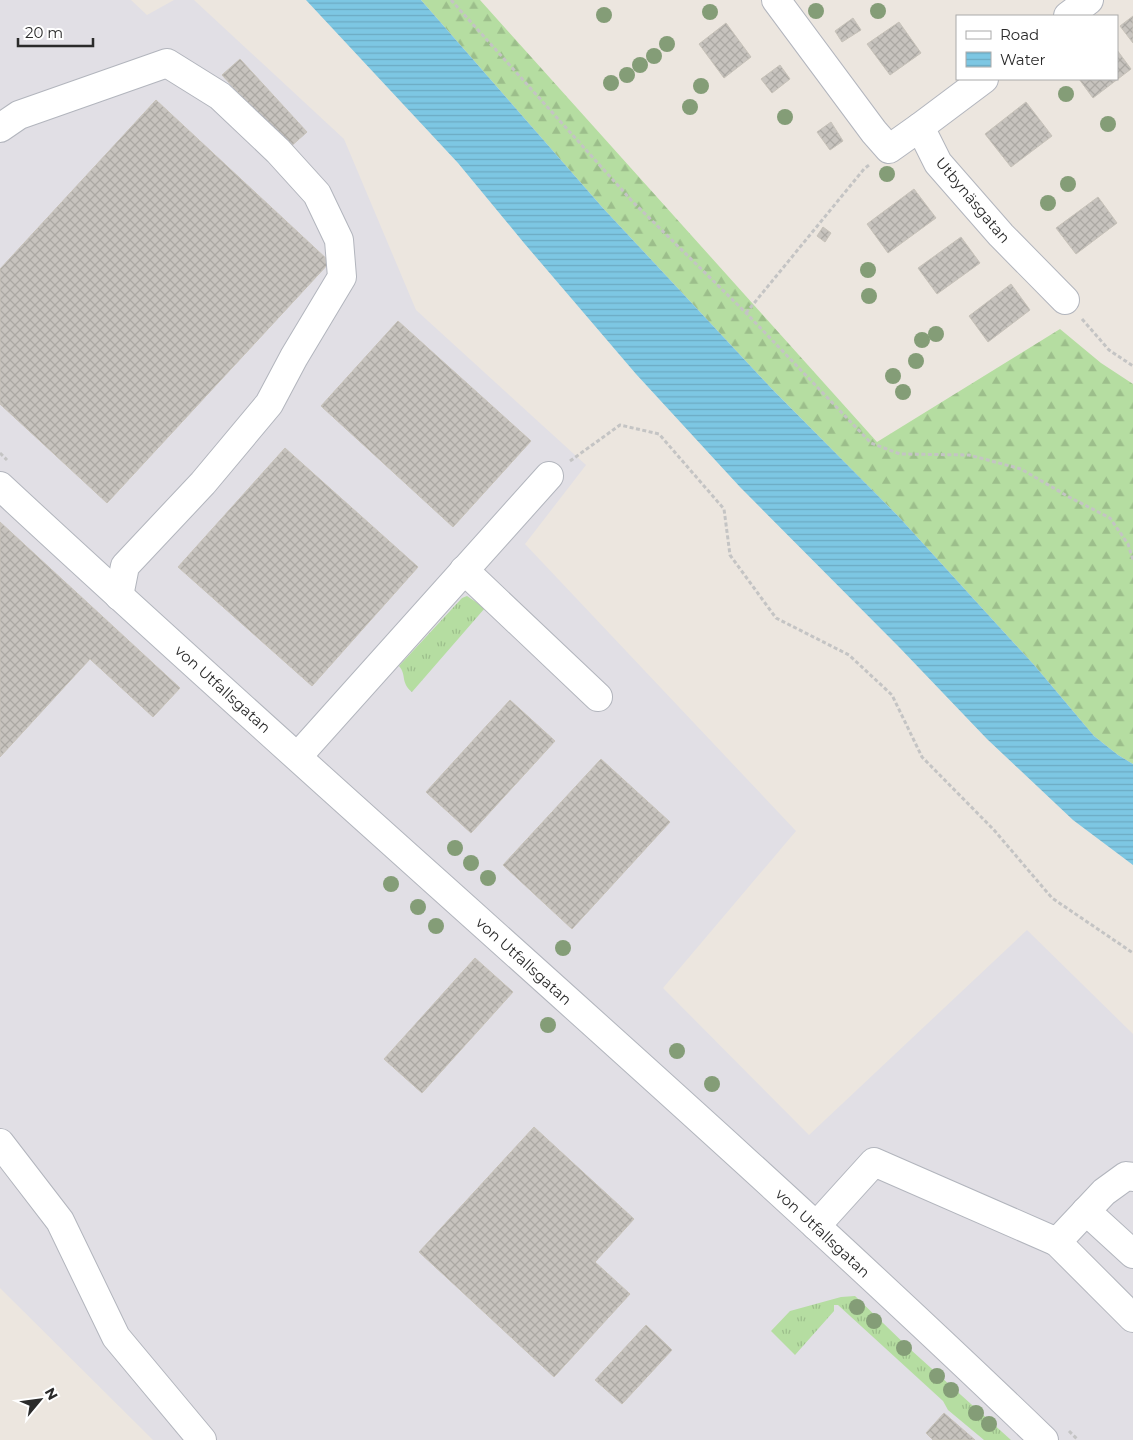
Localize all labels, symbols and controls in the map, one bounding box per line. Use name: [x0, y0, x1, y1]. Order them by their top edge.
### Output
scale bar: [18, 15, 92, 47]
legend: [956, 15, 1118, 80]
text: 20 m: [25, 23, 63, 42]
text: Road: [1000, 25, 1039, 44]
text: Water: [1000, 50, 1046, 69]
street label: Utbynäsgatan: [932, 153, 1014, 247]
street label: von Utfallsgatan: [171, 641, 275, 737]
street label: von Utfallsgatan: [472, 913, 576, 1009]
street label: von Utfallsgatan: [772, 1184, 874, 1282]
north arrow: [15, 1375, 65, 1425]
text: N: [41, 1384, 62, 1403]

